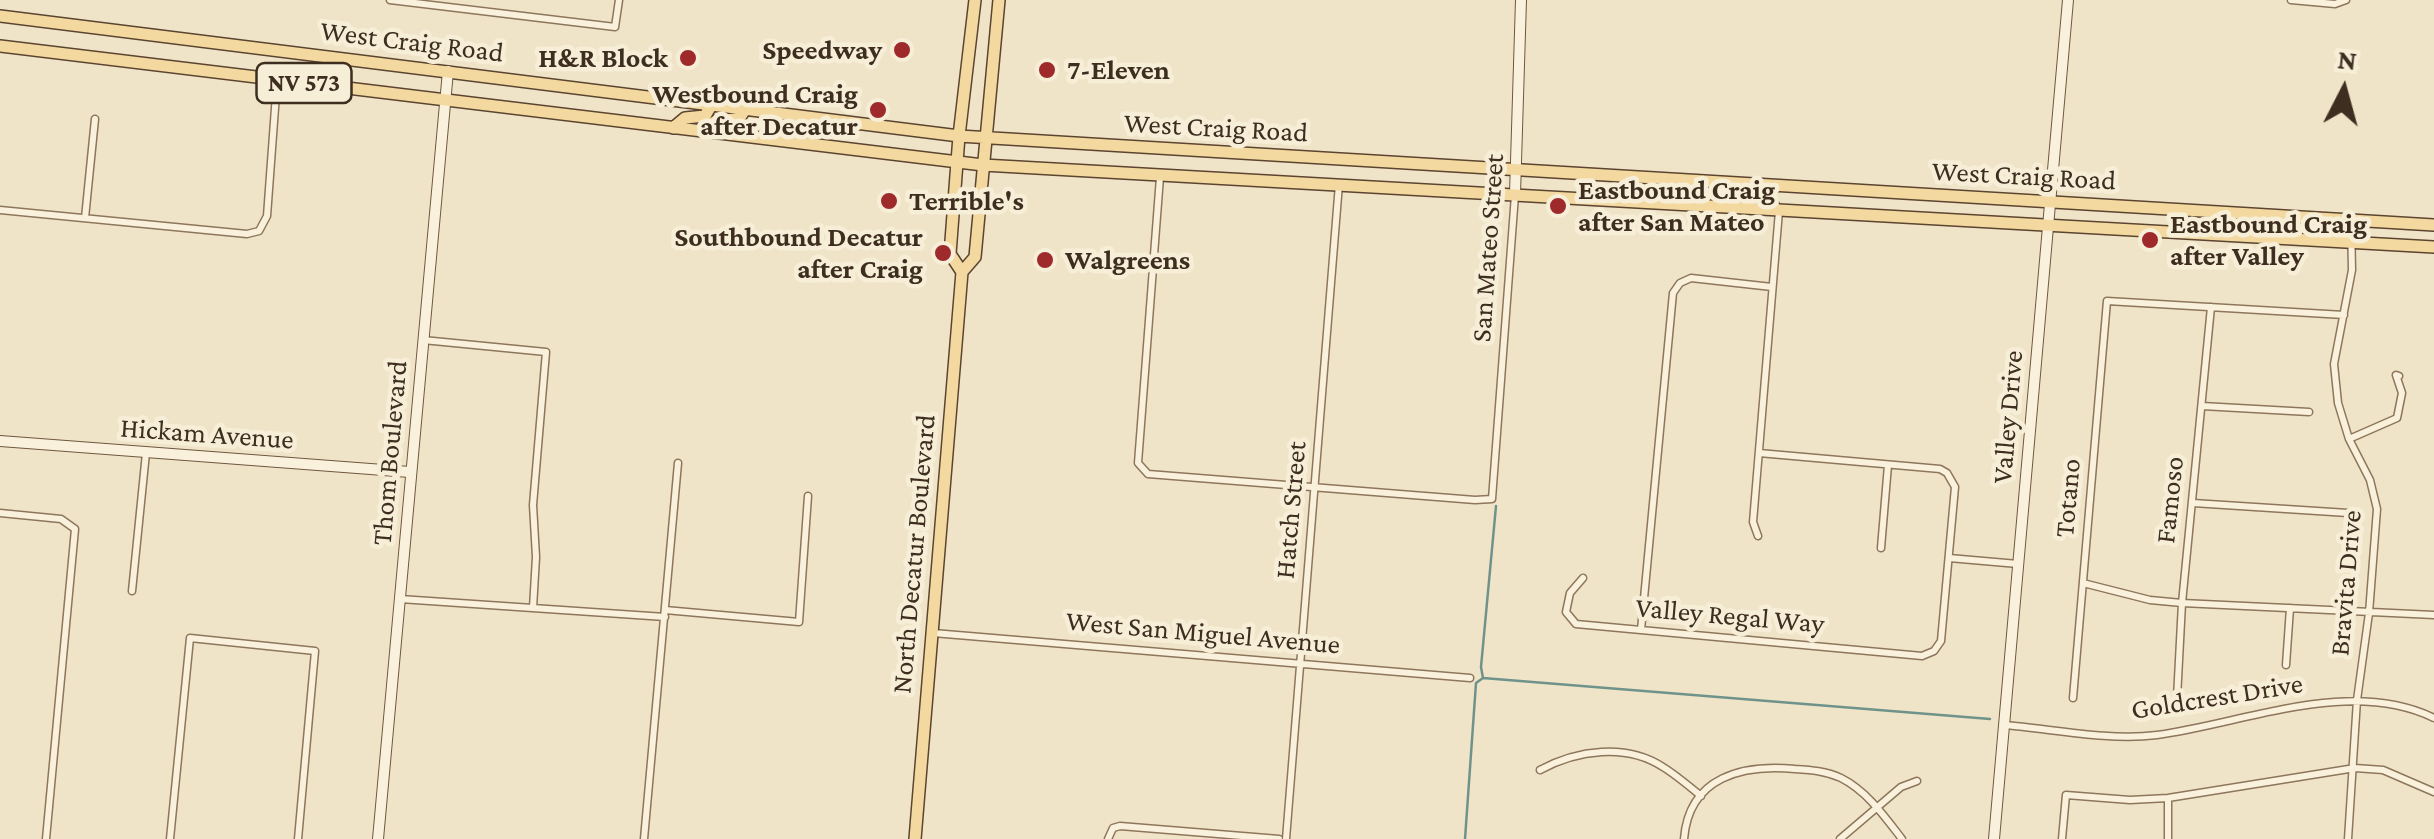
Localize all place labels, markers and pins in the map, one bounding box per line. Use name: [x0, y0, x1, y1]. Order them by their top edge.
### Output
place label: Speedway: [762, 33, 882, 67]
marker: Speedway: [891, 39, 913, 61]
place label: H&R Block: [538, 41, 668, 75]
marker: H&R Block: [677, 47, 699, 69]
place label: 7-Eleven: [1067, 53, 1170, 87]
marker: 7-Eleven: [1036, 59, 1058, 81]
place label: Westbound Craig after Decatur: [652, 77, 858, 143]
marker: Westbound Craig after Decatur: [867, 99, 889, 121]
place label: Eastbound Craig after San Mateo: [1578, 173, 1775, 239]
place label: Terrible's: [909, 184, 1024, 218]
marker: Terrible's: [878, 190, 900, 212]
marker: Eastbound Craig after San Mateo: [1547, 195, 1569, 217]
place label: Eastbound Craig after Valley: [2170, 207, 2367, 273]
place label: Southbound Decatur after Craig: [674, 220, 923, 286]
marker: Eastbound Craig after Valley: [2139, 229, 2161, 251]
marker: Southbound Decatur after Craig: [932, 242, 954, 264]
place label: Walgreens: [1065, 243, 1190, 277]
marker: Walgreens: [1034, 249, 1056, 271]

